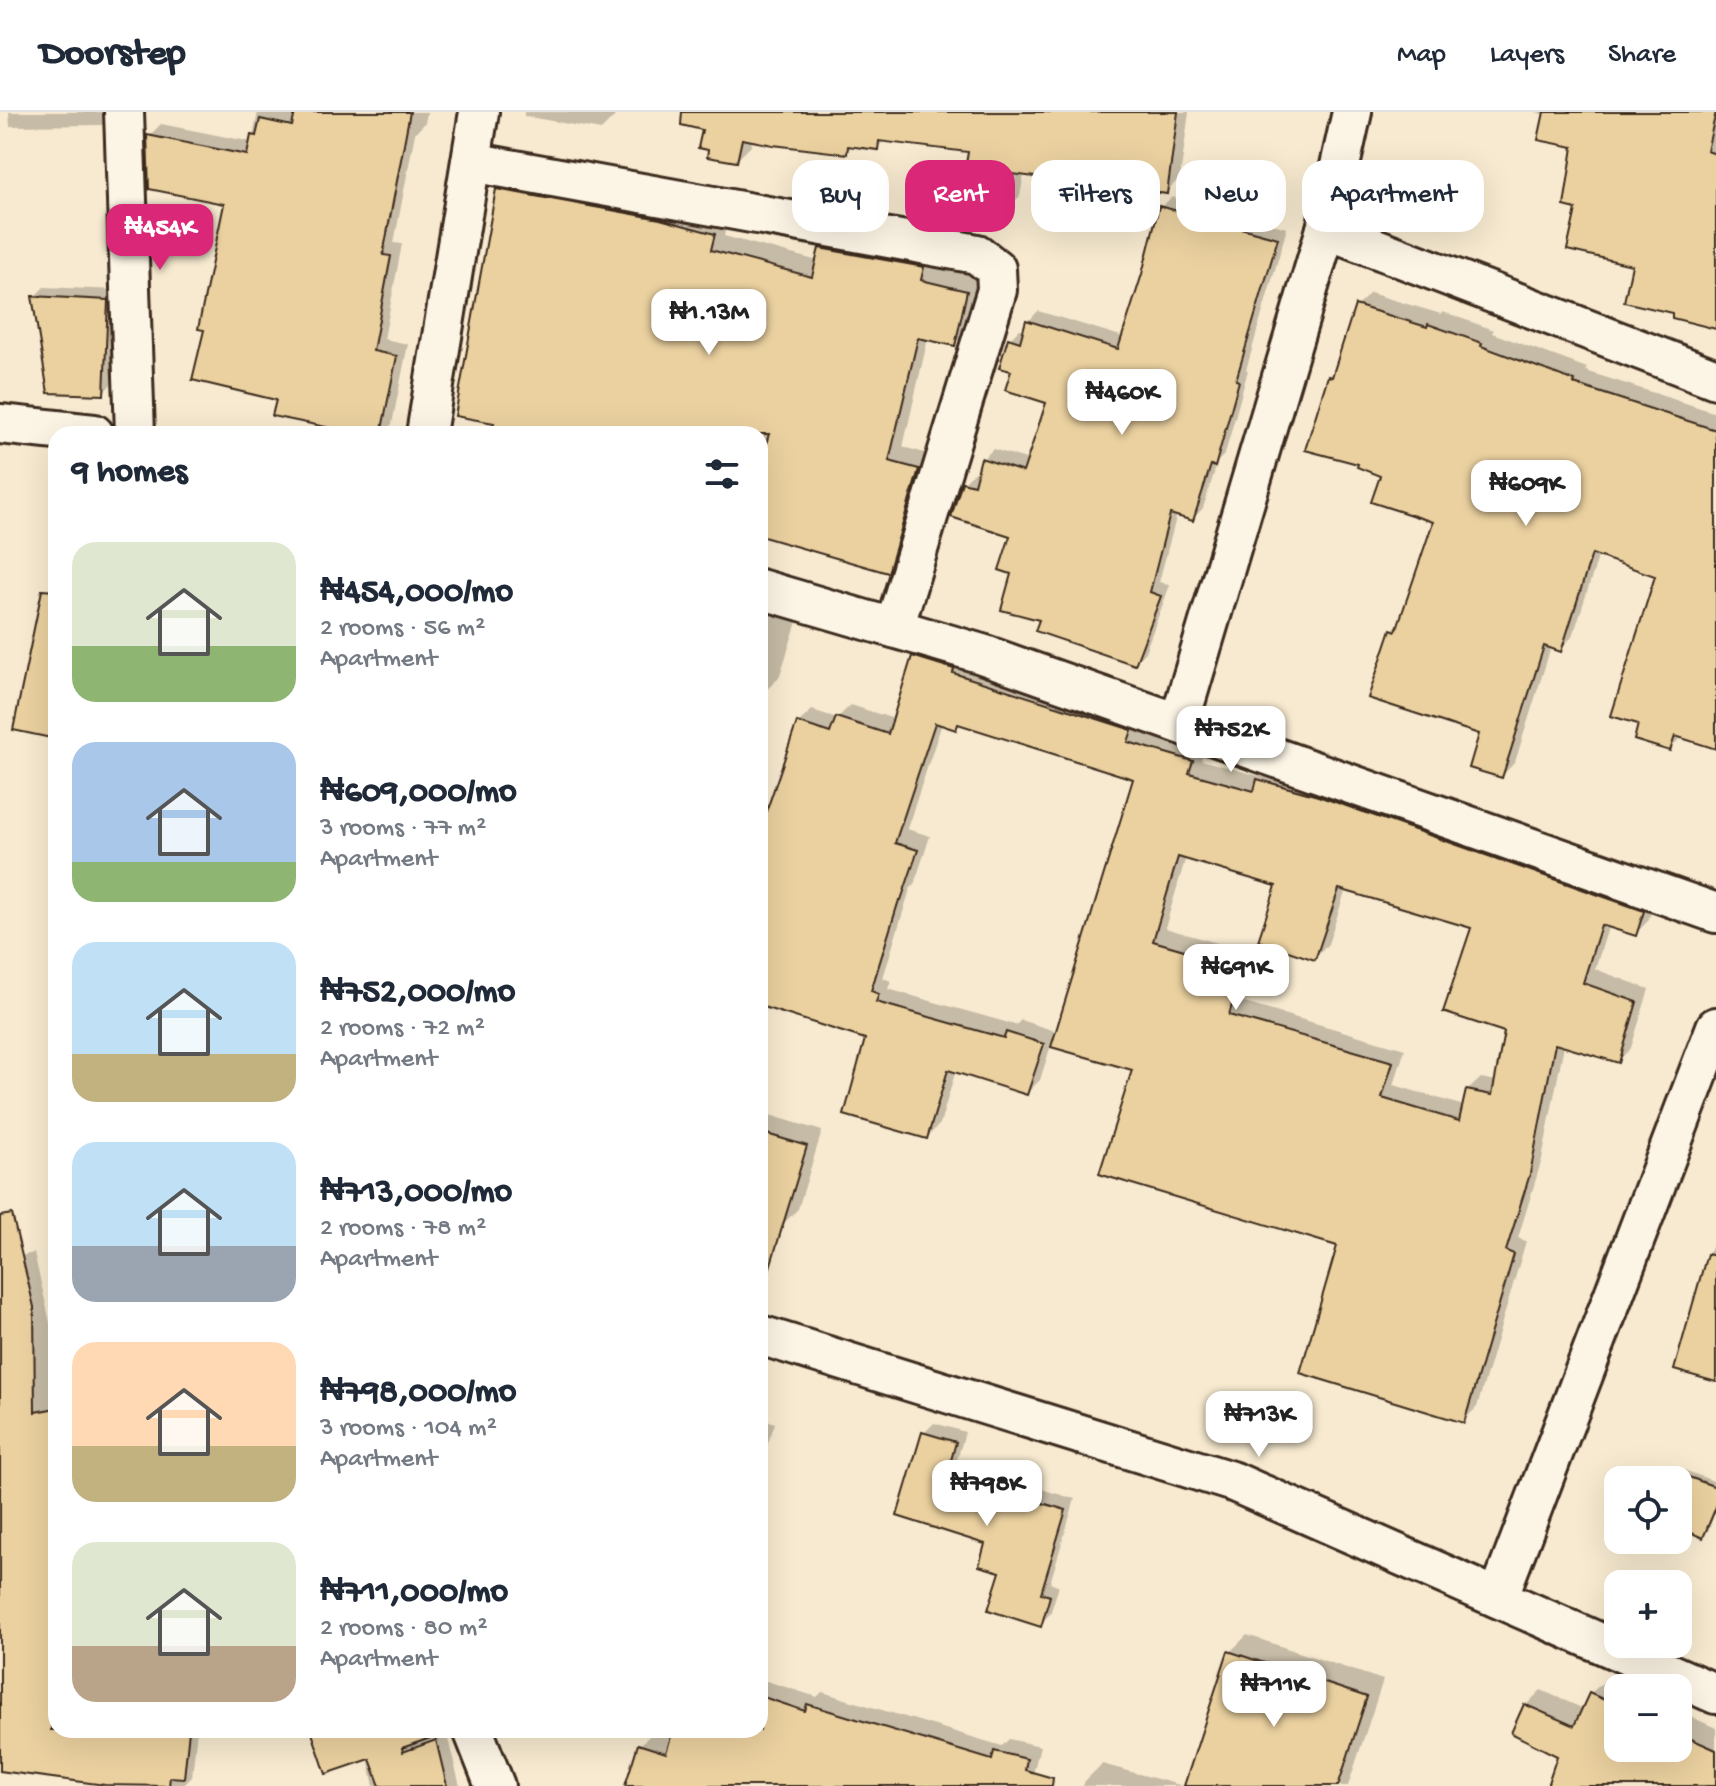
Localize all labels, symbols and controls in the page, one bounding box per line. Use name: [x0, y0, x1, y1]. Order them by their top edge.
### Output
text: Doorstep: [40, 33, 186, 77]
text: Map: [1397, 39, 1446, 72]
text: Layers: [1490, 39, 1564, 72]
text: Share: [1608, 39, 1676, 72]
chip: Buy: [792, 160, 889, 232]
chip: Rent: [905, 160, 1015, 232]
chip: Filters: [1031, 160, 1160, 232]
chip: New: [1176, 160, 1286, 232]
chip: Apartment: [1302, 160, 1484, 232]
pin: ₦454K: [104, 204, 216, 272]
text: ₦454K: [124, 214, 196, 245]
pin: ₦1.13M: [644, 289, 774, 357]
text: ₦1.13M: [669, 299, 749, 330]
pin: ₦460K: [1066, 369, 1178, 437]
text: ₦460K: [1085, 379, 1159, 410]
icon: filters: [700, 452, 744, 496]
text: 9 homes: [72, 454, 187, 494]
pin: ₦609K: [1470, 460, 1582, 528]
text: ₦609K: [1489, 470, 1563, 501]
icon: home: [136, 574, 232, 670]
text: ₦454,000/mo: [320, 574, 513, 614]
text: 2 rooms · 56 m²: [320, 614, 485, 645]
text: Apartment: [320, 645, 437, 676]
pin: ₦752K: [1175, 706, 1287, 774]
text: ₦752K: [1194, 716, 1268, 747]
icon: home: [136, 774, 232, 870]
text: ₦609,000/mo: [320, 774, 517, 814]
text: 3 rooms · 77 m²: [320, 814, 486, 845]
text: Apartment: [320, 845, 437, 876]
pin: ₦691K: [1180, 944, 1292, 1012]
text: ₦691K: [1201, 954, 1271, 985]
icon: home: [136, 974, 232, 1070]
text: ₦752,000/mo: [320, 974, 515, 1014]
text: 2 rooms · 72 m²: [320, 1014, 485, 1045]
text: Apartment: [320, 1045, 437, 1076]
icon: home: [136, 1174, 232, 1270]
text: ₦713,000/mo: [320, 1174, 512, 1214]
text: 2 rooms · 78 m²: [320, 1214, 486, 1245]
text: Apartment: [320, 1245, 437, 1276]
icon: home: [136, 1374, 232, 1470]
text: ₦798,000/mo: [320, 1374, 516, 1414]
pin: ₦713K: [1203, 1391, 1315, 1459]
text: ₦713K: [1224, 1401, 1294, 1432]
text: 3 rooms · 104 m²: [320, 1414, 497, 1445]
text: Apartment: [320, 1445, 437, 1476]
pin: ₦798K: [931, 1460, 1043, 1528]
map controls: [1604, 1466, 1692, 1762]
button: locate: [1604, 1466, 1692, 1554]
text: ₦798K: [950, 1470, 1024, 1501]
button: +: [1604, 1570, 1692, 1658]
icon: home: [136, 1574, 232, 1670]
text: ₦711,000/mo: [320, 1574, 508, 1614]
text: 2 rooms · 80 m²: [320, 1614, 488, 1645]
text: Apartment: [320, 1645, 437, 1676]
pin: ₦711K: [1218, 1661, 1330, 1729]
text: ₦711K: [1240, 1671, 1308, 1702]
button: −: [1604, 1674, 1692, 1762]

